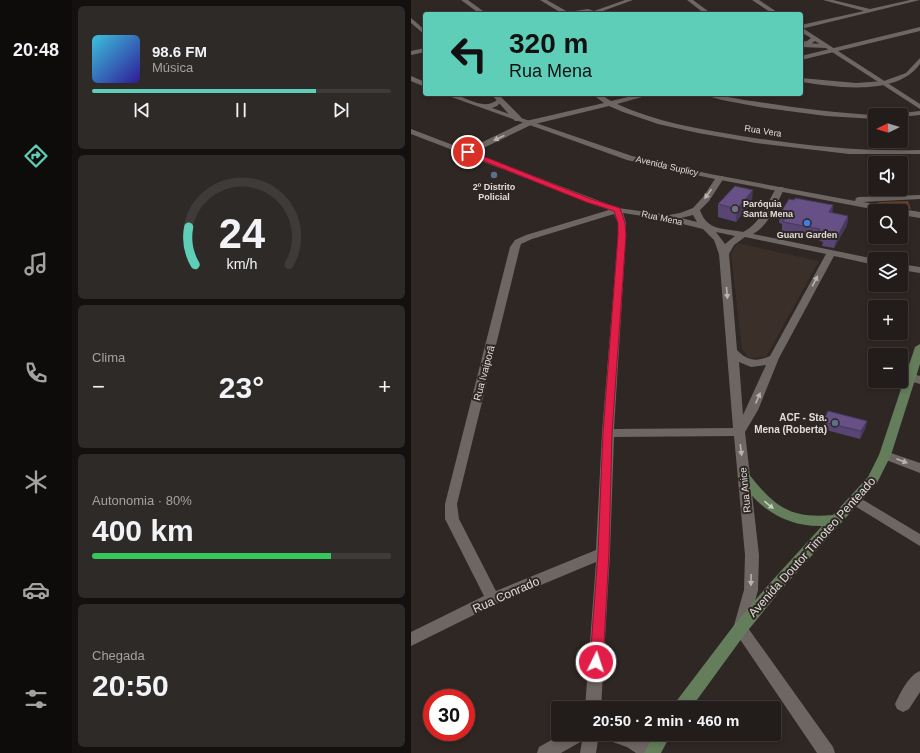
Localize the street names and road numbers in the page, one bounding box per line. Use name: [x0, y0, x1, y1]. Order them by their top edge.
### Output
street label: Rua Vera: [744, 123, 782, 139]
street label: Avenida Suplicy: [635, 154, 700, 178]
street label: Rua Mena: [641, 209, 683, 227]
street label: Rua Ivaiporã: [471, 344, 497, 402]
street label: Rua Anice: [737, 466, 753, 513]
street label: Avenida Doutor Timoteo Penteado: [745, 474, 879, 620]
street label: Rua Conrado: [471, 574, 542, 616]

